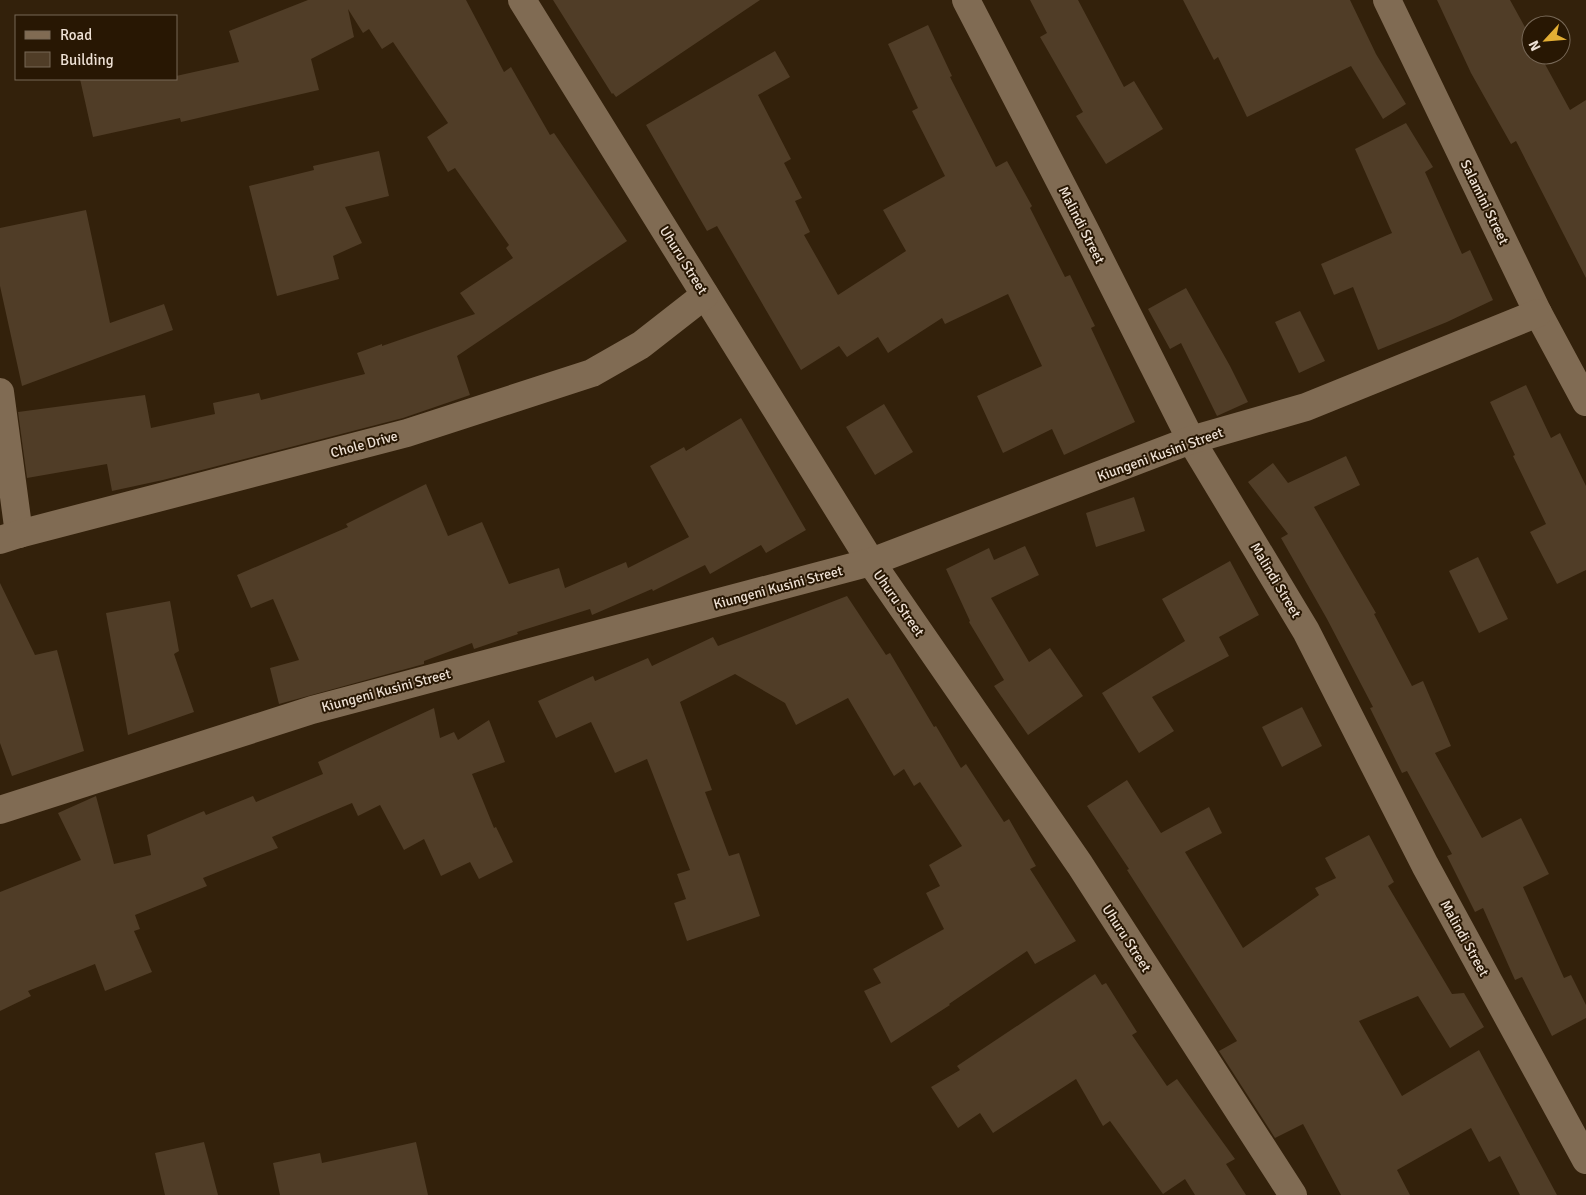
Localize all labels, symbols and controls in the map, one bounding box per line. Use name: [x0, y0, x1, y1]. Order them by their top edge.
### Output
legend: [15, 15, 178, 80]
north arrow: [1521, 15, 1571, 65]
text: Road: [60, 26, 92, 44]
text: N: [1525, 37, 1545, 54]
text: Building: [60, 51, 114, 69]
street label: Salamini Street: [1457, 157, 1512, 247]
street label: Malindi Street: [1055, 184, 1108, 267]
street label: Uhuru Street: [656, 223, 711, 298]
street label: Kiungeni Kusini Street: [1095, 424, 1226, 485]
street label: Chole Drive: [329, 427, 400, 462]
street label: Malindi Street: [1246, 540, 1305, 621]
street label: Kiungeni Kusini Street: [712, 562, 845, 613]
street label: Uhuru Street: [870, 567, 928, 640]
street label: Kiungeni Kusini Street: [320, 665, 453, 716]
street label: Malindi Street: [1437, 897, 1493, 979]
street label: Uhuru Street: [1098, 901, 1155, 975]

